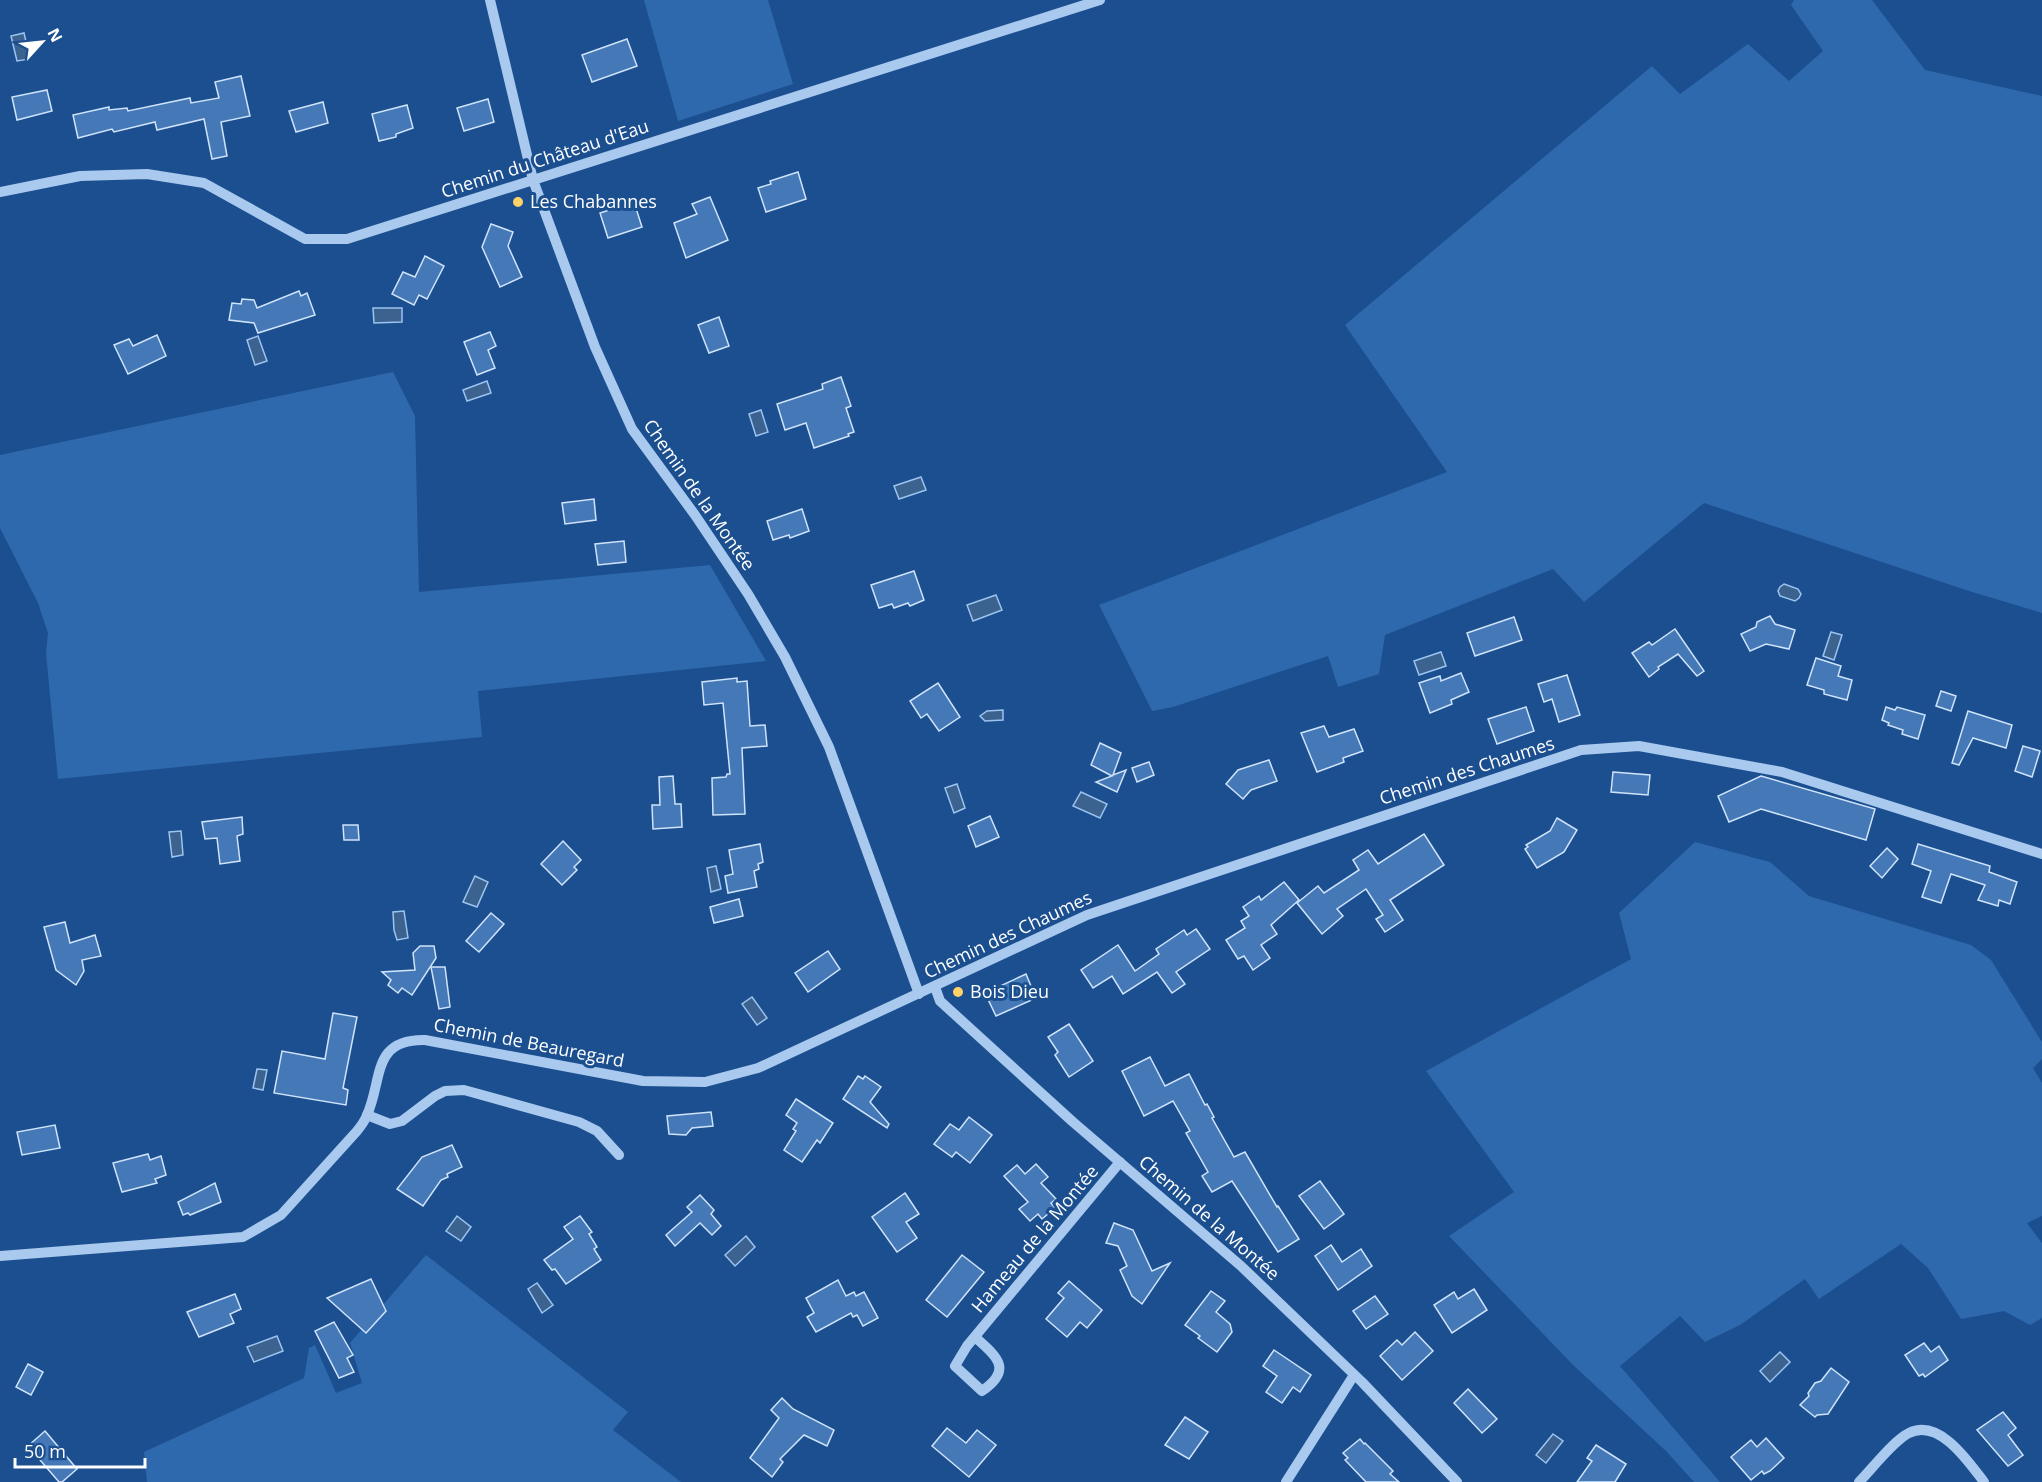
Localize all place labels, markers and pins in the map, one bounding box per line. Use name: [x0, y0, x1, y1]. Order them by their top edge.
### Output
place label: Les Chabannes: [530, 189, 657, 213]
marker: Les Chabannes: [511, 195, 525, 209]
place label: Bois Dieu: [970, 979, 1049, 1003]
marker: Bois Dieu: [951, 985, 965, 999]

